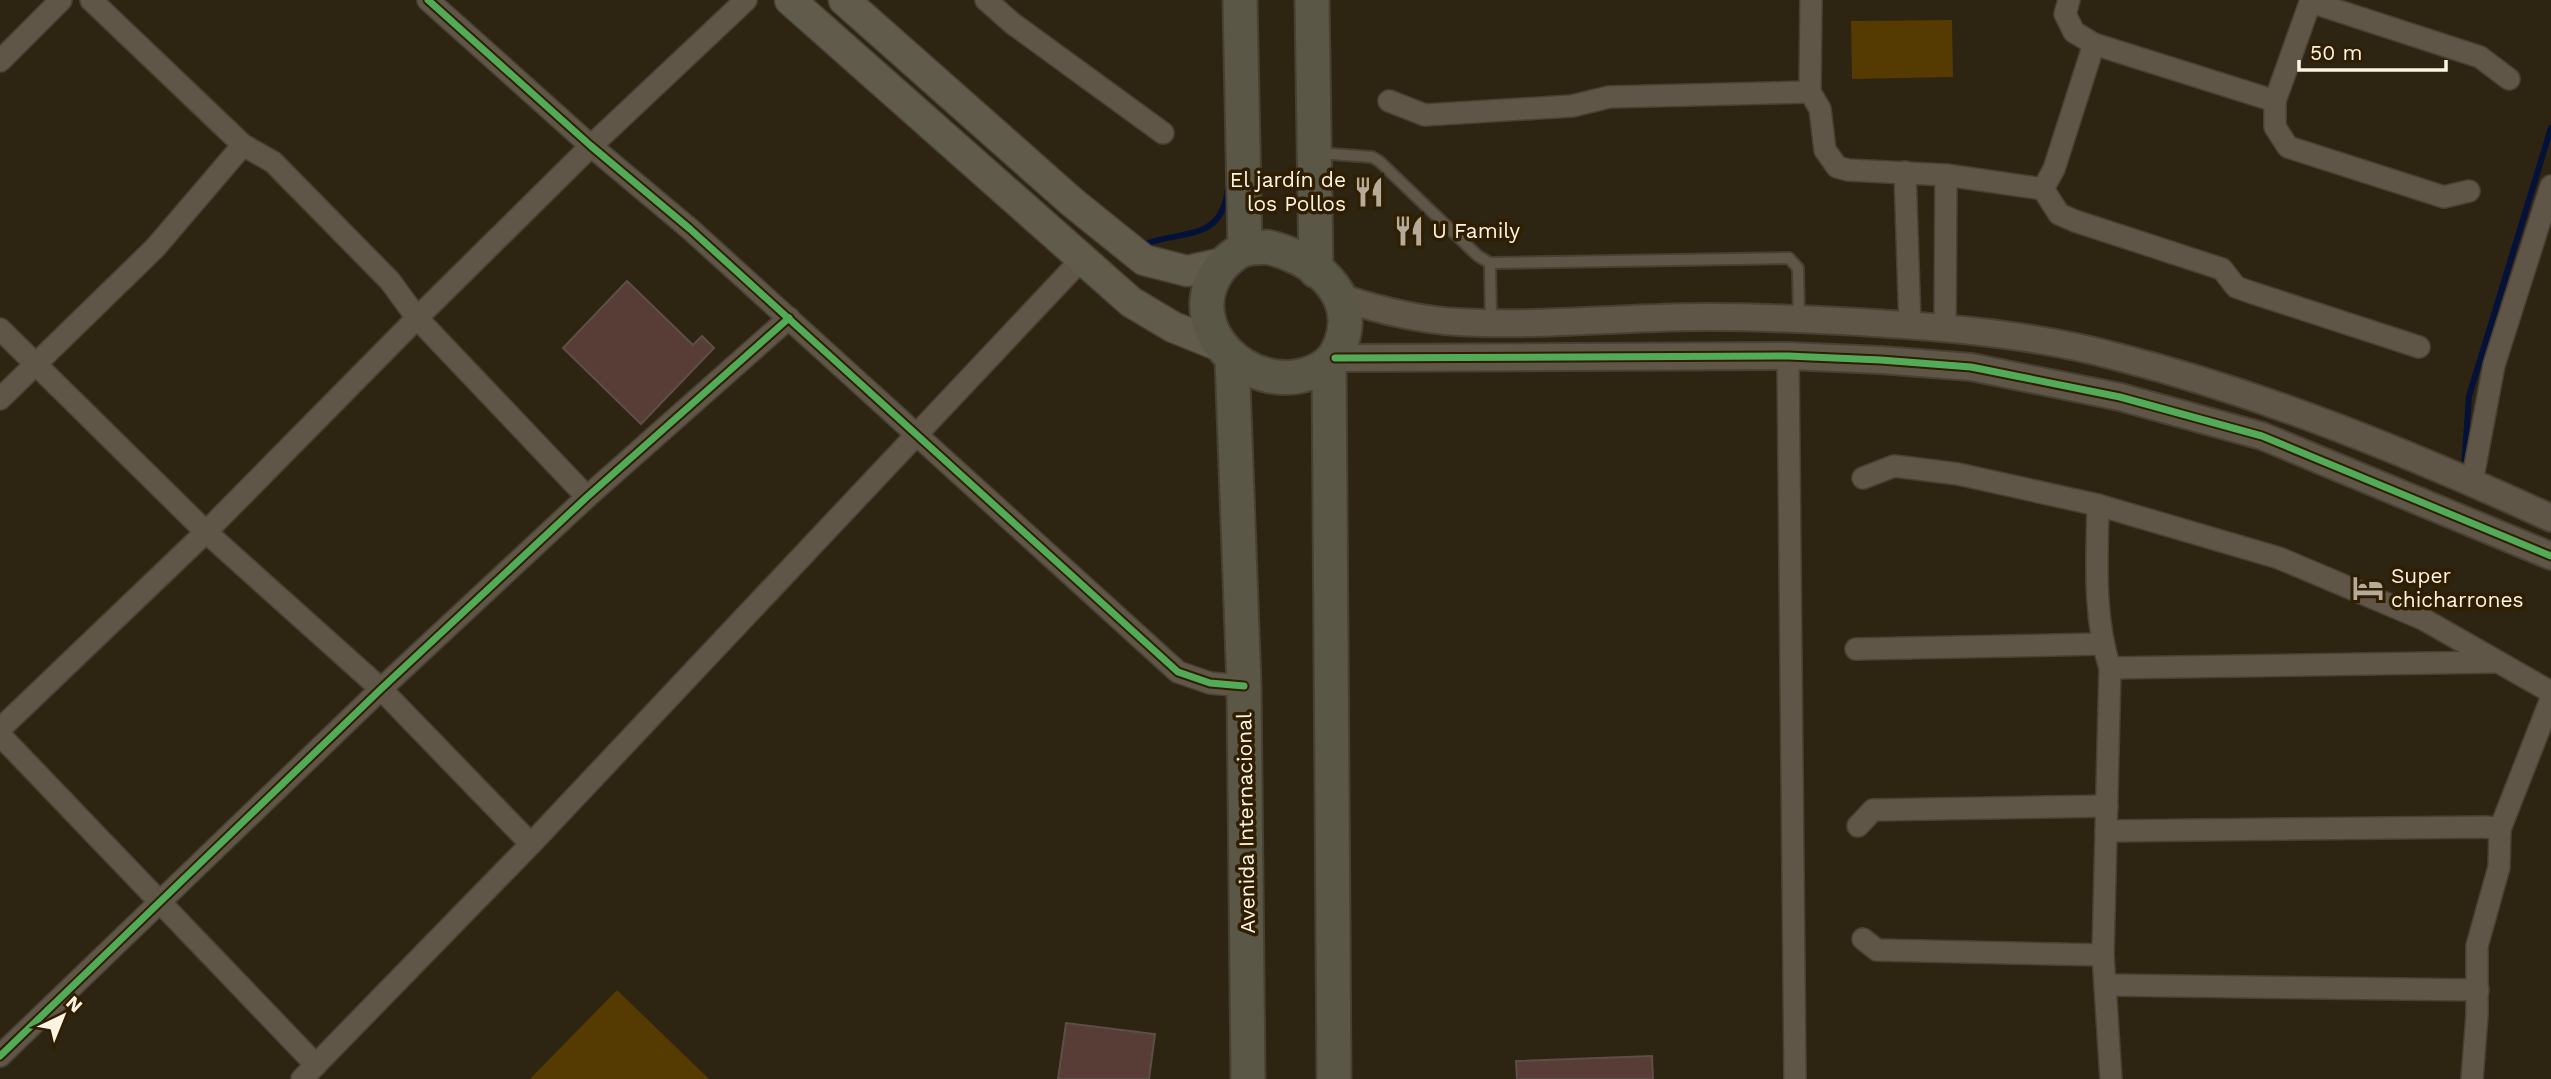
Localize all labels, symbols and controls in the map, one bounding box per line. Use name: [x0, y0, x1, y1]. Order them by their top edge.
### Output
scale bar: [2299, 28, 2446, 72]
text: 50 m: [2310, 40, 2362, 65]
place label: El jardín de los Pollos: [1230, 167, 1346, 216]
restaurant icon: El jardín de los Pollos: [1352, 175, 1386, 209]
restaurant icon: U Family: [1392, 214, 1426, 248]
place label: U Family: [1432, 218, 1520, 243]
place label: Super chicharrones: [2391, 563, 2524, 612]
hotel icon: Super chicharrones: [2351, 571, 2385, 605]
street label: Avenida Internacional: [1231, 712, 1260, 934]
north arrow: [28, 981, 98, 1051]
text: N: [61, 991, 87, 1017]

